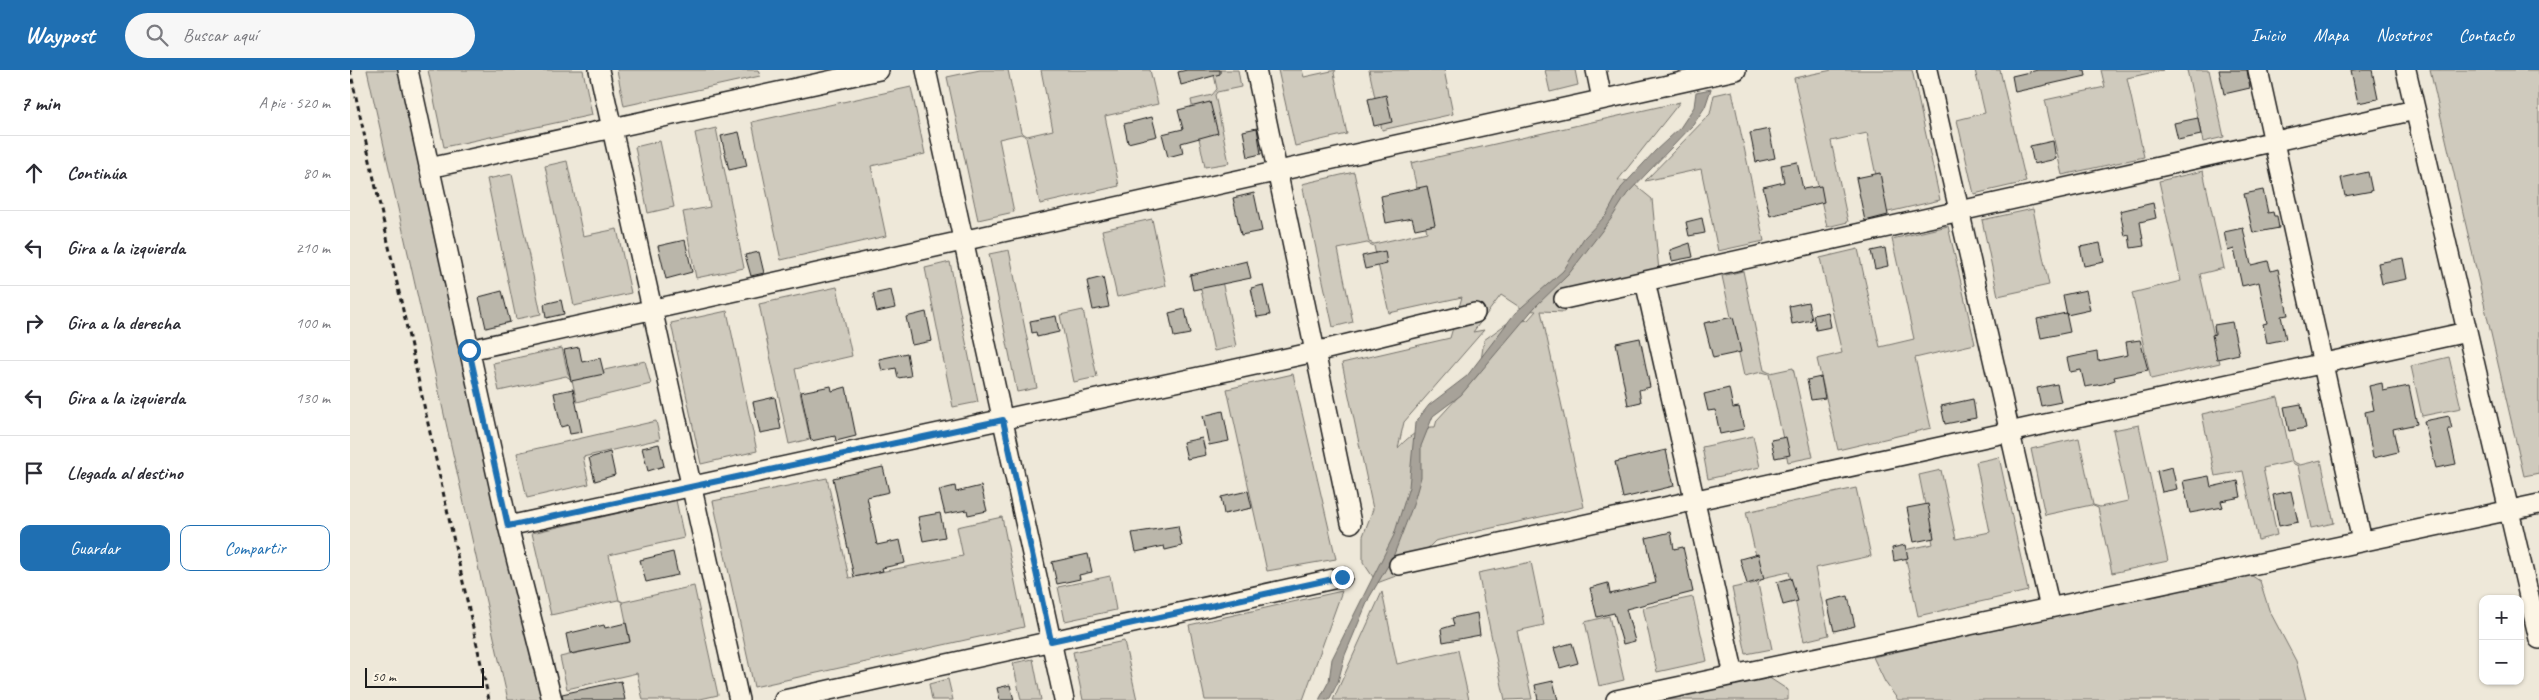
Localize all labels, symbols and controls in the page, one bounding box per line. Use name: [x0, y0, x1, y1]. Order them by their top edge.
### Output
search box: [125, 13, 475, 58]
text: Waypost: [25, 20, 95, 50]
icon: search: [143, 21, 171, 49]
text: Buscar aquí: [183, 23, 257, 47]
text: Inicio: [2251, 24, 2285, 46]
text: Mapa: [2313, 24, 2348, 46]
text: Nosotros: [2376, 24, 2431, 46]
text: Contacto: [2459, 24, 2514, 46]
text: 7 min: [20, 90, 60, 116]
text: A pie · 520 m: [259, 93, 330, 113]
icon: ahead: [20, 159, 48, 187]
text: Continúa: [67, 161, 126, 185]
text: 80 m: [303, 163, 330, 183]
icon: left: [20, 234, 48, 262]
text: Gira a la izquierda: [67, 236, 185, 260]
text: 210 m: [296, 238, 330, 258]
icon: right: [20, 309, 48, 337]
text: Gira a la derecha: [67, 311, 180, 335]
text: 100 m: [296, 313, 330, 333]
route start: [458, 339, 481, 362]
icon: left: [20, 384, 48, 412]
text: Gira a la izquierda: [67, 386, 185, 410]
text: 130 m: [296, 388, 330, 408]
icon: arrive: [20, 459, 48, 487]
text: Llegada al destino: [67, 461, 183, 485]
button: Guardar: [20, 525, 170, 571]
button: Compartir: [180, 525, 330, 571]
route end: [1331, 566, 1354, 589]
map controls: [2479, 595, 2524, 685]
button: +: [2479, 595, 2524, 640]
button: −: [2479, 640, 2524, 685]
scale bar: [365, 665, 484, 688]
text: 50 m: [372, 668, 396, 685]

